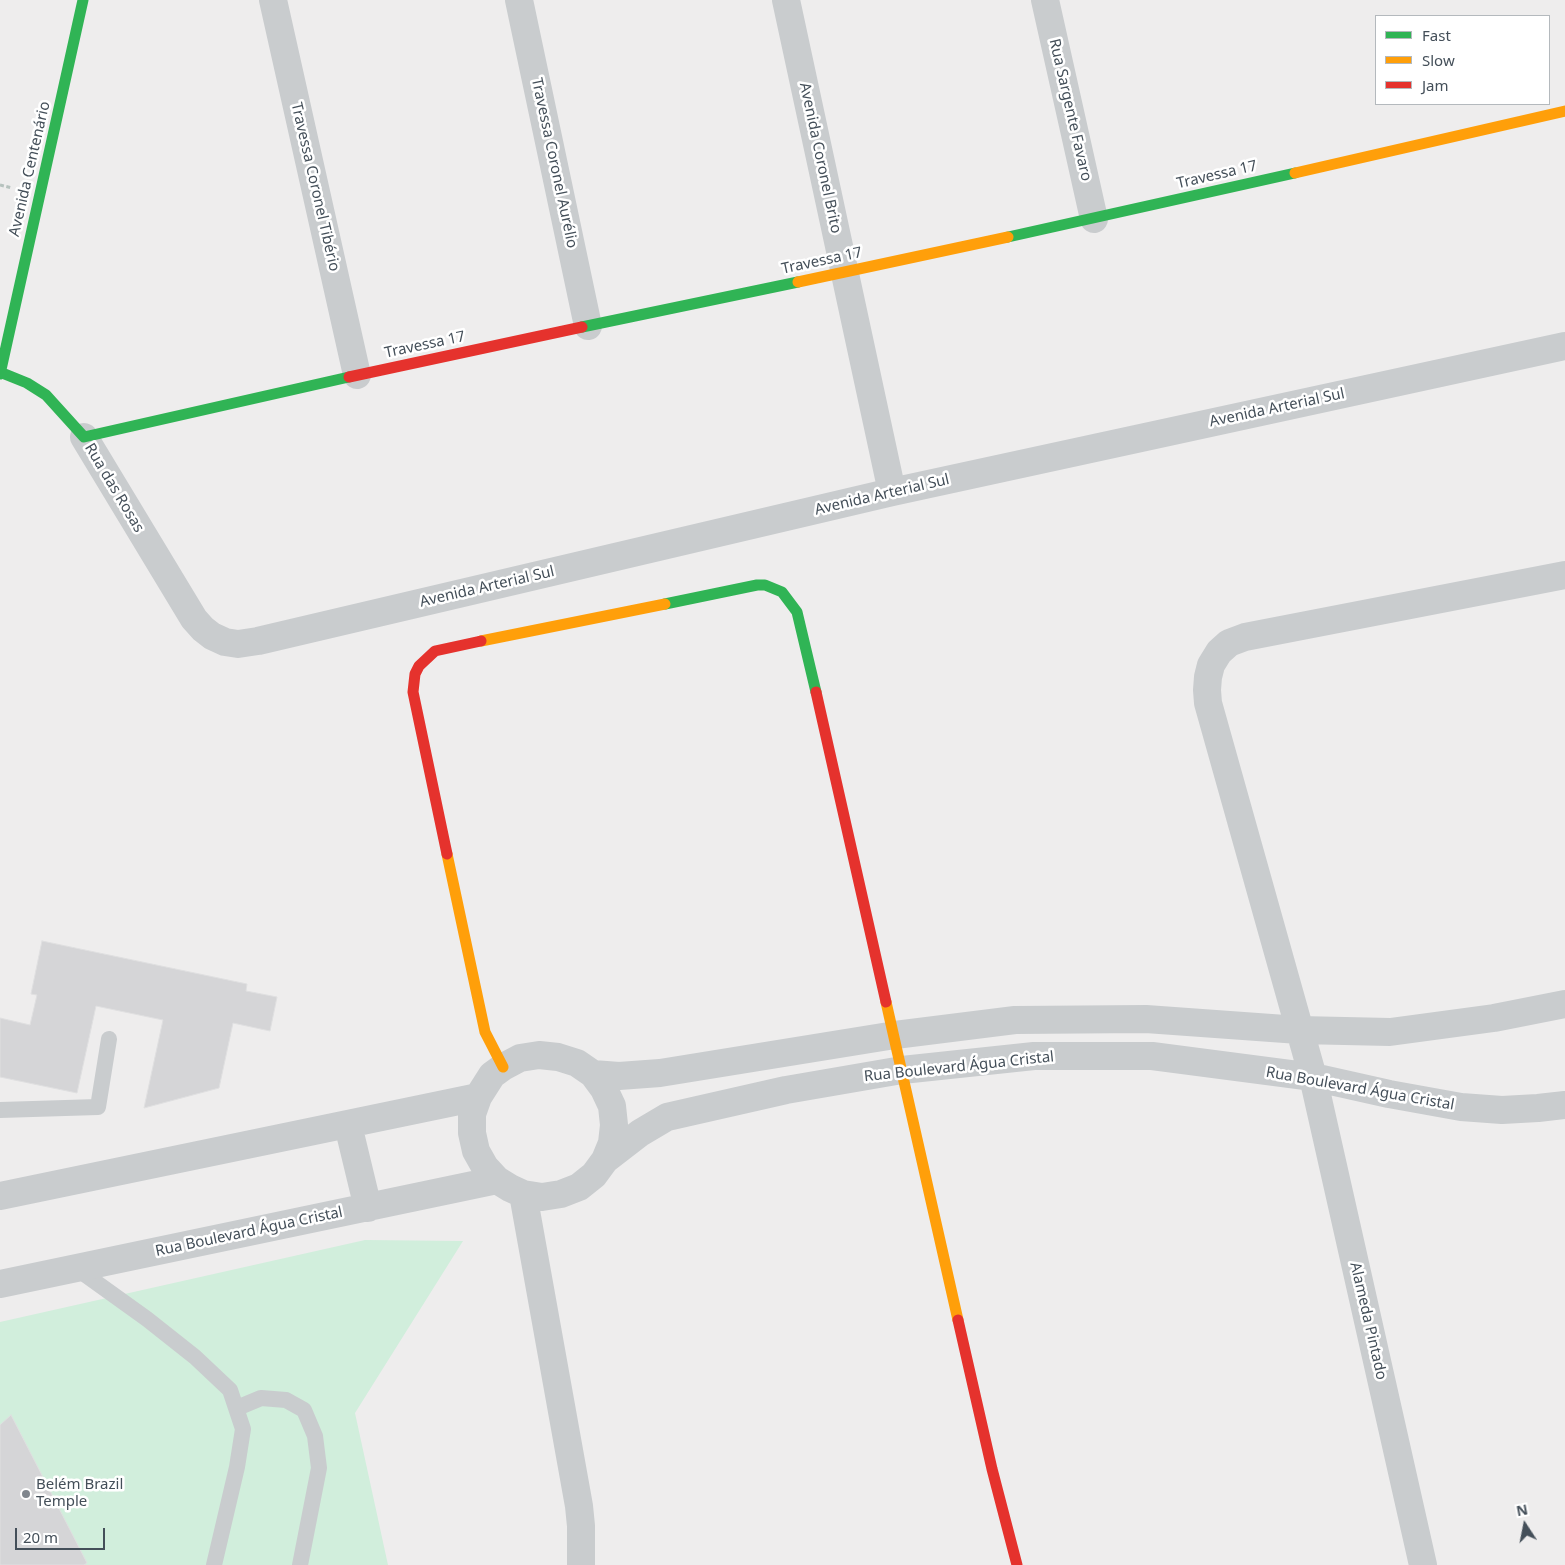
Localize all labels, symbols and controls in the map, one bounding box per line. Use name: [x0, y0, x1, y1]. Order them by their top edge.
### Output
legend: [1375, 15, 1550, 105]
text: Fast: [1422, 25, 1451, 45]
street label: Rua Sargente Favaro: [1045, 37, 1095, 183]
text: Slow: [1422, 50, 1455, 70]
text: Jam: [1422, 75, 1449, 95]
street label: Travessa Coronel Aurélio: [527, 76, 581, 250]
street label: Avenida Coronel Brito: [795, 81, 845, 235]
street label: Avenida Centenário: [6, 100, 54, 238]
street label: Travessa Coronel Tibério: [287, 101, 343, 273]
street label: Travessa 17: [1175, 157, 1259, 193]
street label: Travessa 17: [780, 244, 864, 278]
street label: Travessa 17: [383, 328, 467, 362]
street label: Avenida Arterial Sul: [1208, 385, 1346, 431]
street label: Rua das Rosas: [80, 440, 148, 536]
street label: Avenida Arterial Sul: [813, 471, 951, 519]
street label: Avenida Arterial Sul: [418, 563, 556, 611]
street label: Rua Boulevard Água Cristal: [863, 1048, 1055, 1086]
street label: Rua Boulevard Água Cristal: [1264, 1064, 1456, 1114]
street label: Rua Boulevard Água Cristal: [154, 1203, 344, 1261]
street label: Alameda Pintado: [1346, 1260, 1390, 1382]
place label: Belém Brazil Temple: [36, 1476, 123, 1511]
marker: Belém Brazil Temple: [20, 1488, 32, 1500]
text: N: [1515, 1499, 1529, 1520]
north arrow: [1500, 1500, 1550, 1550]
scale bar: [18, 1518, 108, 1550]
text: 20 m: [23, 1527, 58, 1547]

